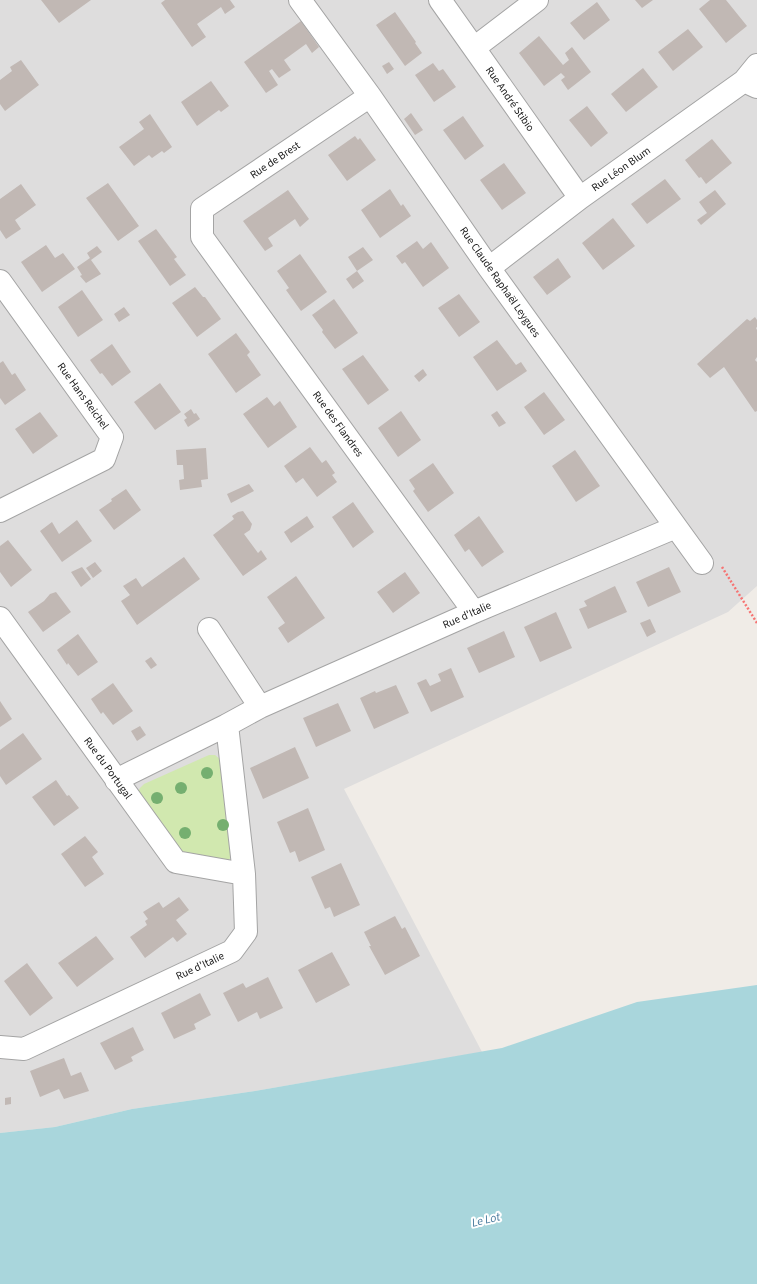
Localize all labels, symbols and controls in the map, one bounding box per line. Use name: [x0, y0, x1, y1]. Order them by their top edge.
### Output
street label: Rue André Stibio: [482, 64, 538, 135]
street label: Rue de Brest: [247, 138, 303, 182]
street label: Rue Léon Blum: [588, 143, 654, 195]
street label: Rue Claude Raphaël Leygues: [456, 224, 544, 341]
street label: Rue Hans Reichel: [54, 360, 112, 433]
street label: Rue des Flandres: [309, 388, 367, 460]
street label: Rue d'Italie: [440, 597, 494, 632]
street label: Rue du Portugal: [80, 734, 136, 802]
street label: Rue d'Italie: [173, 948, 227, 984]
water label: Le Lot: [470, 1208, 503, 1232]

